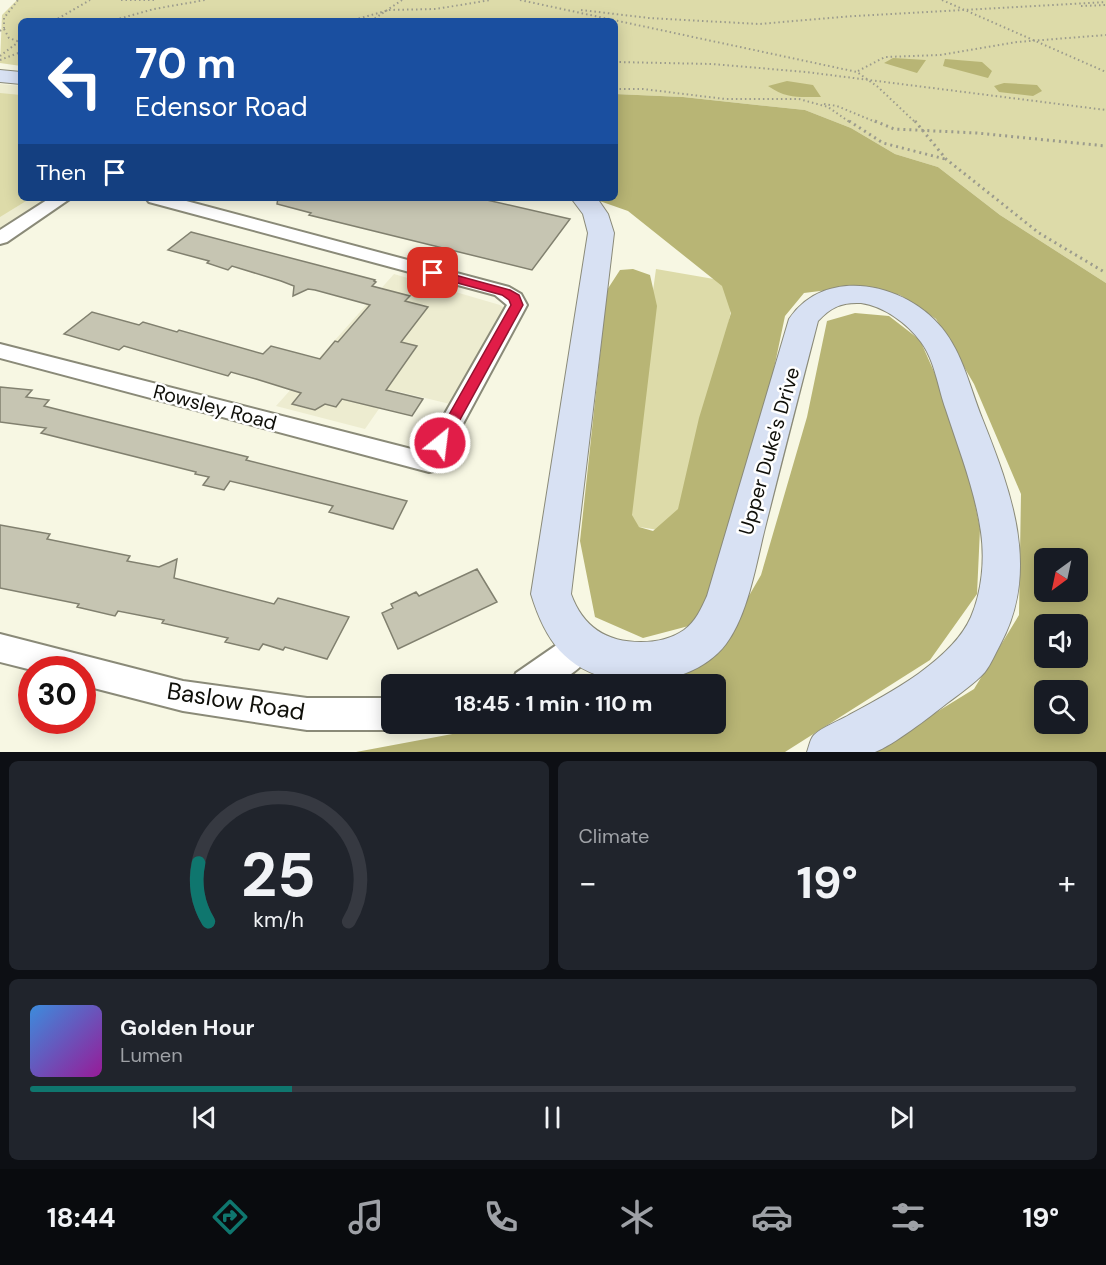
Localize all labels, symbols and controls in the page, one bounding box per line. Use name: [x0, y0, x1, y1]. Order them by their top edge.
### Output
text: 70 m: [135, 36, 236, 91]
icon: left: [36, 42, 114, 120]
text: Edensor Road: [135, 89, 308, 124]
icon: arrive: [98, 156, 131, 189]
text: Then: [36, 158, 86, 187]
pin: [407, 247, 458, 298]
icon: arrive: [416, 256, 449, 289]
street label: Upper Duke's Drive: [733, 364, 805, 538]
street label: Rowsley Road: [151, 378, 279, 436]
position arrow: [408, 411, 472, 475]
north arrow: [1034, 548, 1088, 602]
map controls: [1034, 548, 1088, 734]
button: sound: [1034, 614, 1088, 668]
speed limit sign: 30: [18, 656, 96, 734]
street label: Baslow Road: [165, 675, 307, 727]
button: search: [1034, 680, 1088, 734]
text: 18:45 · 1 min · 110 m: [454, 689, 653, 718]
text: Climate: [579, 823, 649, 849]
text: 25: [241, 834, 316, 915]
text: 19°: [797, 853, 858, 912]
text: −: [579, 861, 597, 904]
text: +: [1058, 861, 1076, 904]
text: km/h: [253, 907, 304, 935]
text: Golden Hour: [120, 1013, 255, 1042]
text: Lumen: [120, 1042, 183, 1068]
icon: previous: [188, 1101, 221, 1134]
icon: pause: [536, 1101, 569, 1134]
icon: next: [885, 1101, 918, 1134]
icon: directions: [209, 1196, 251, 1238]
icon: music: [345, 1196, 387, 1238]
icon: phone: [480, 1196, 522, 1238]
icon: climate: [616, 1196, 658, 1238]
icon: car: [751, 1196, 793, 1238]
icon: filters: [887, 1196, 929, 1238]
text: 18:44: [47, 1200, 116, 1235]
text: 19°: [1022, 1200, 1059, 1235]

